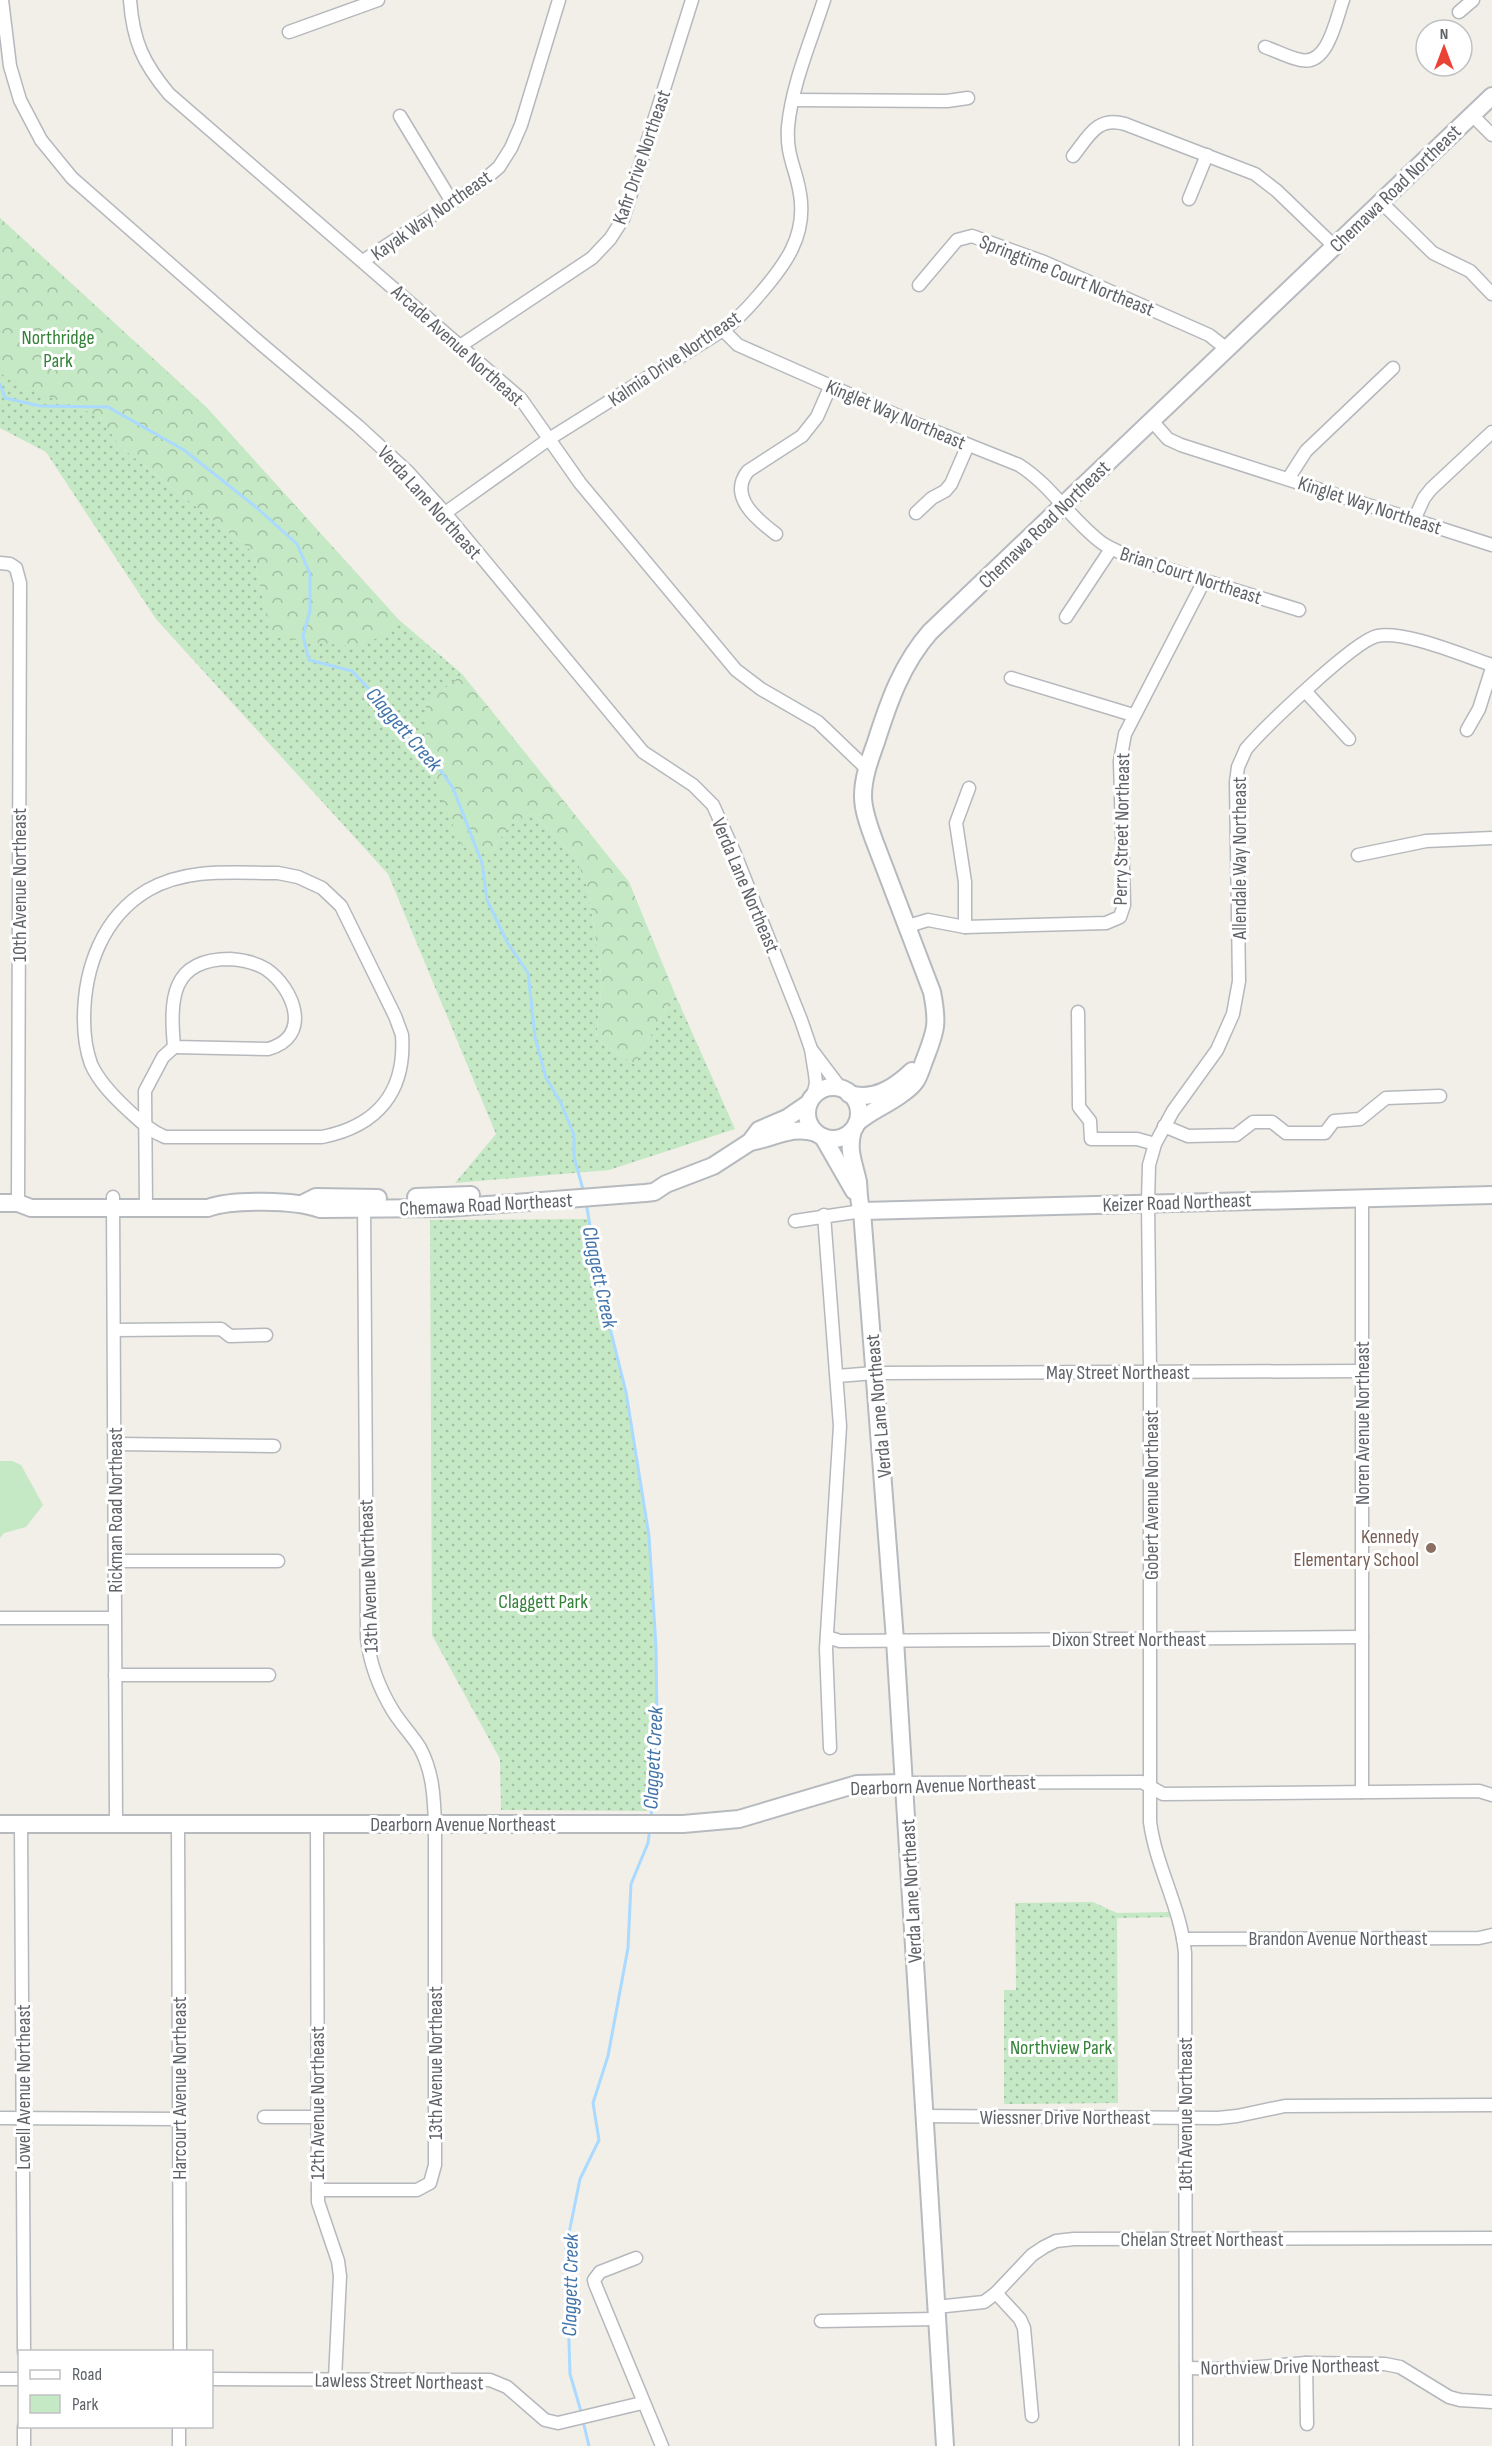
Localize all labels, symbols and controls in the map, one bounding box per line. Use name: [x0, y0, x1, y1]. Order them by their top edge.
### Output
north arrow: [1414, 18, 1474, 78]
text: N: [1440, 25, 1448, 44]
street label: Kafir Drive Northeast: [608, 87, 676, 228]
street label: Chemawa Road Northeast: [1325, 120, 1466, 258]
street label: Kayak Way Northeast: [367, 165, 496, 266]
street label: Springtime Court Northeast: [976, 230, 1157, 322]
street label: Arcade Avenue Northeast: [386, 279, 528, 411]
street label: Kalmia Drive Northeast: [604, 306, 745, 412]
park label: Northridge Park: [22, 326, 94, 373]
street label: Kinglet Way Northeast: [822, 375, 969, 455]
street label: Verda Lane Northeast: [372, 441, 486, 564]
street label: Chemawa Road Northeast: [974, 456, 1115, 594]
street label: Kinglet Way Northeast: [1295, 471, 1444, 540]
street label: Brian Court Northeast: [1117, 542, 1264, 610]
water label: Claggett Creek: [360, 682, 448, 777]
street label: Perry Street Northeast: [1109, 753, 1135, 905]
street label: Allendale Way Northeast: [1228, 777, 1252, 940]
street label: 10th Avenue Northeast: [8, 808, 32, 962]
street label: Verda Lane Northeast: [706, 814, 784, 956]
street label: Chemawa Road Northeast: [399, 1188, 573, 1222]
street label: Keizer Road Northeast: [1102, 1188, 1252, 1218]
water label: Claggett Creek: [577, 1224, 623, 1331]
street label: Verda Lane Northeast: [861, 1333, 897, 1479]
street label: Noren Avenue Northeast: [1351, 1341, 1375, 1505]
street label: May Street Northeast: [1046, 1361, 1190, 1385]
street label: Gobert Avenue Northeast: [1140, 1410, 1164, 1580]
street label: Rickman Road Northeast: [104, 1427, 128, 1593]
street label: 13th Avenue Northeast: [354, 1499, 384, 1653]
place label: Kennedy Elementary School: [1293, 1525, 1419, 1572]
marker: Kennedy Elementary School: [1424, 1541, 1438, 1555]
park label: Claggett Park: [498, 1590, 588, 1614]
street label: Dixon Street Northeast: [1052, 1628, 1206, 1652]
water label: Claggett Creek: [638, 1705, 669, 1810]
street label: Dearborn Avenue Northeast: [850, 1771, 1036, 1801]
street label: Dearborn Avenue Northeast: [370, 1813, 556, 1837]
street label: Verda Lane Northeast: [896, 1818, 928, 1964]
street label: Brandon Avenue Northeast: [1248, 1927, 1428, 1951]
street label: 13th Avenue Northeast: [424, 1986, 448, 2140]
street label: Harcourt Avenue Northeast: [168, 1996, 192, 2180]
street label: Lowell Avenue Northeast: [12, 2004, 36, 2170]
street label: 12th Avenue Northeast: [306, 2026, 330, 2180]
park label: Northview Park: [1010, 2036, 1112, 2060]
street label: 18th Avenue Northeast: [1174, 2037, 1198, 2191]
street label: Wiessner Drive Northeast: [980, 2106, 1150, 2130]
street label: Chelan Street Northeast: [1121, 2228, 1284, 2252]
water label: Claggett Creek: [557, 2232, 584, 2337]
legend: [18, 2350, 213, 2428]
street label: Northview Drive Northeast: [1200, 2353, 1380, 2381]
text: Road: [72, 2364, 102, 2385]
street label: Lawless Street Northeast: [314, 2369, 484, 2395]
text: Park: [72, 2394, 98, 2415]

